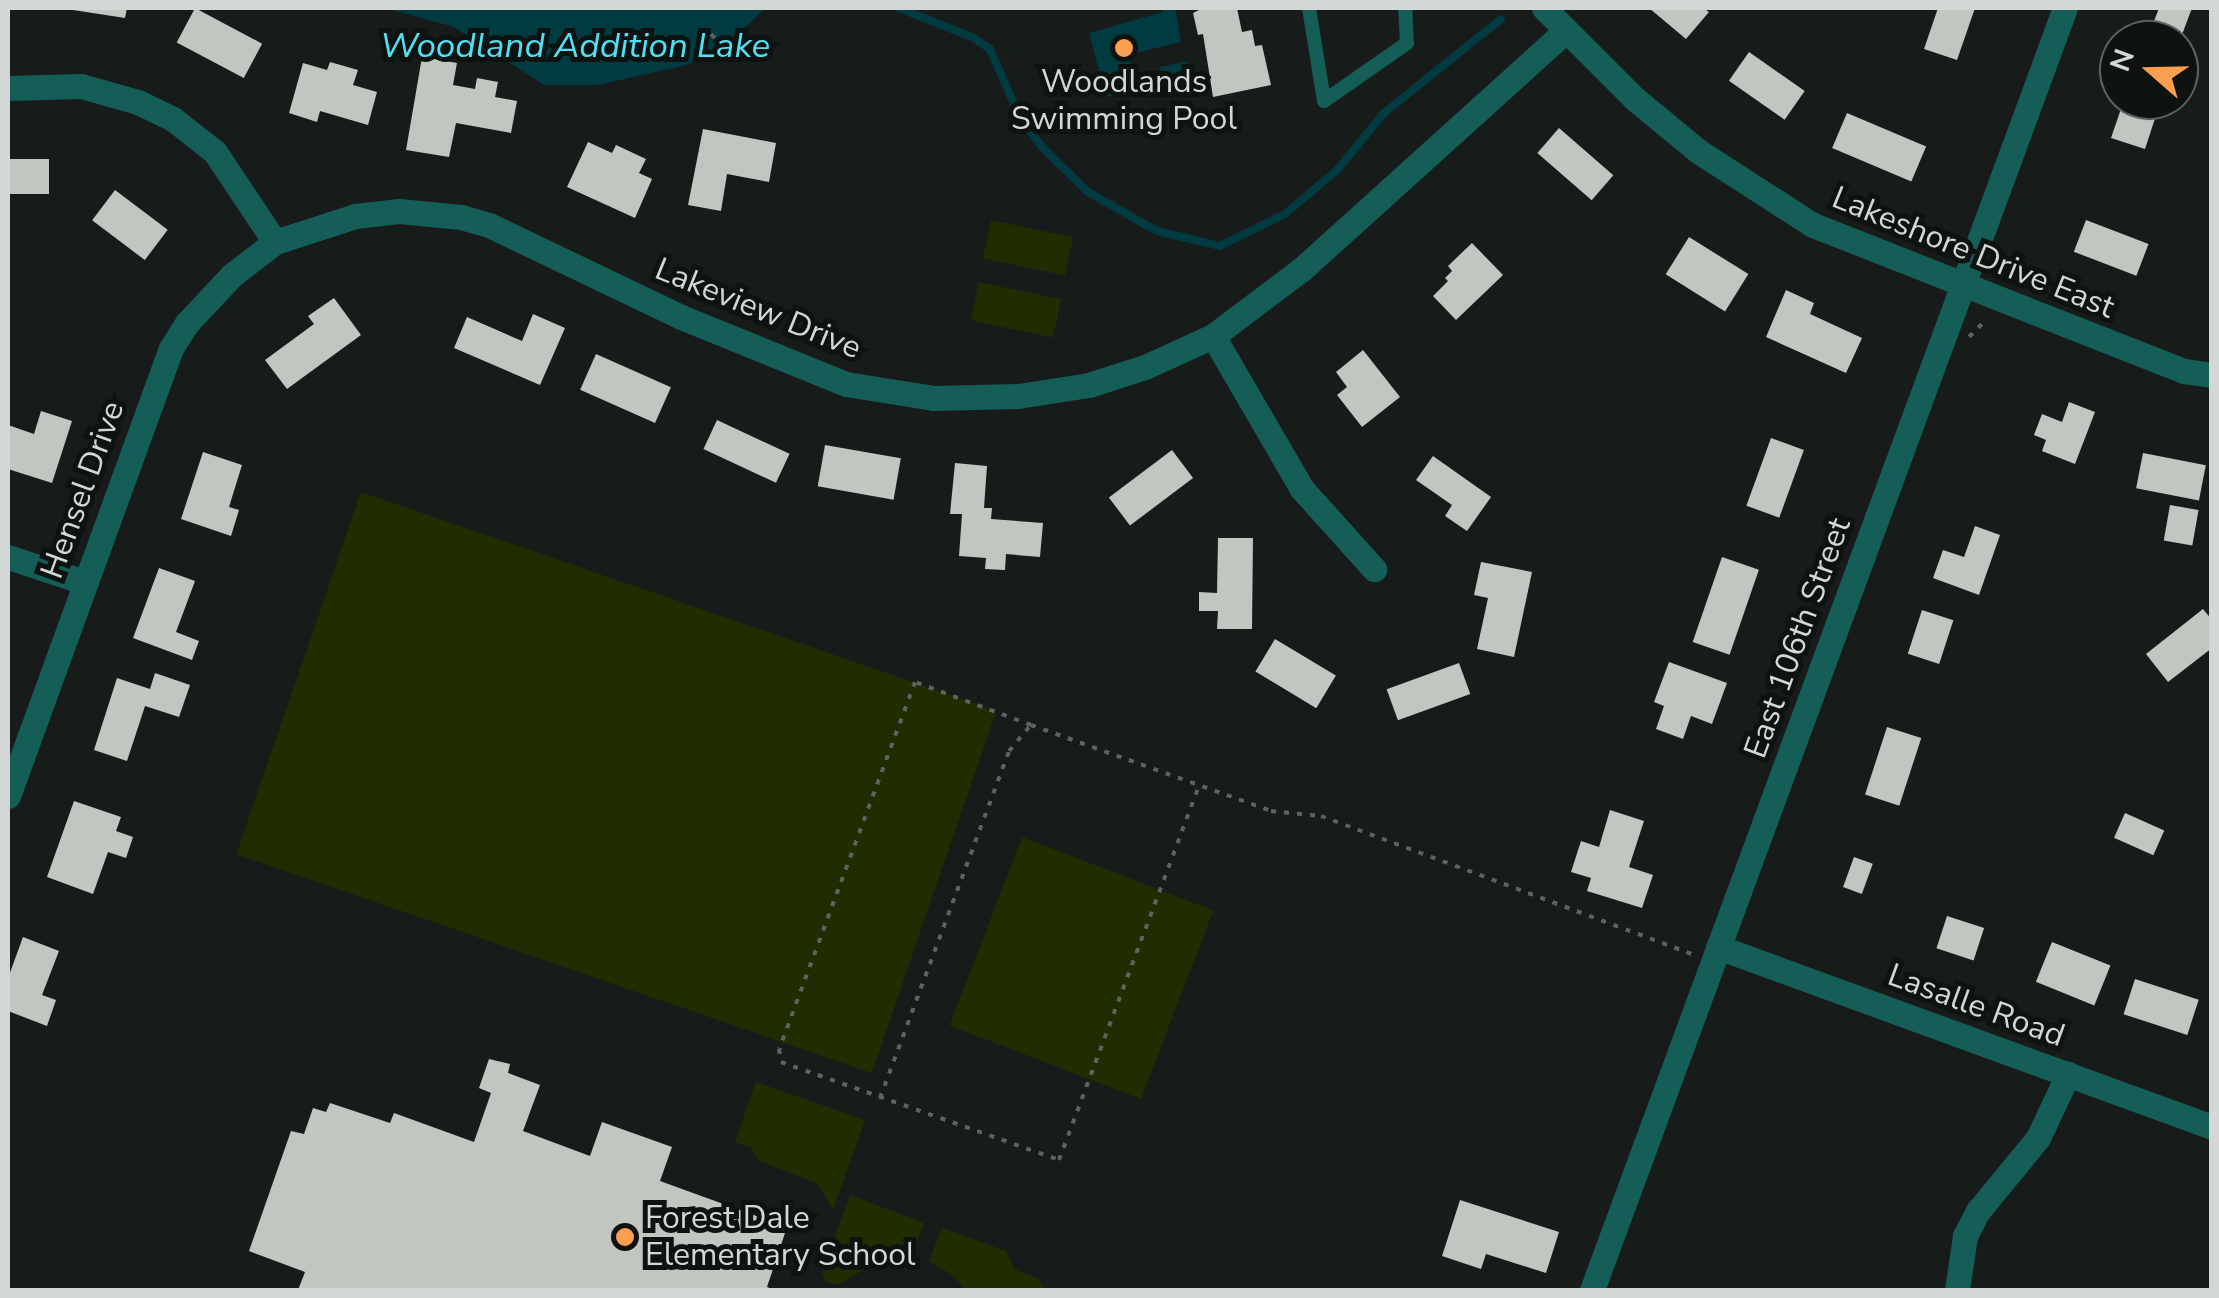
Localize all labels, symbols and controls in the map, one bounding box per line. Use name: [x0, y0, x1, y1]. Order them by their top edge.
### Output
north arrow: [2099, 20, 2199, 120]
water label: Woodland Addition Lake: [380, 25, 770, 67]
marker: Woodlands Swimming Pool: [1113, 37, 1135, 59]
text: N: [2101, 44, 2144, 77]
place label: Woodlands Swimming Pool: [1011, 64, 1237, 139]
street label: Lakeshore Drive East: [1826, 179, 2120, 327]
street label: Lakeview Drive: [650, 250, 866, 368]
street label: Hensel Drive: [33, 396, 133, 584]
street label: East 106th Street: [1737, 513, 1859, 763]
street label: Lasalle Road: [1882, 956, 2070, 1056]
place label: Forest Dale Elementary School: [645, 1200, 916, 1275]
marker: Forest Dale Elementary School: [614, 1226, 636, 1248]

